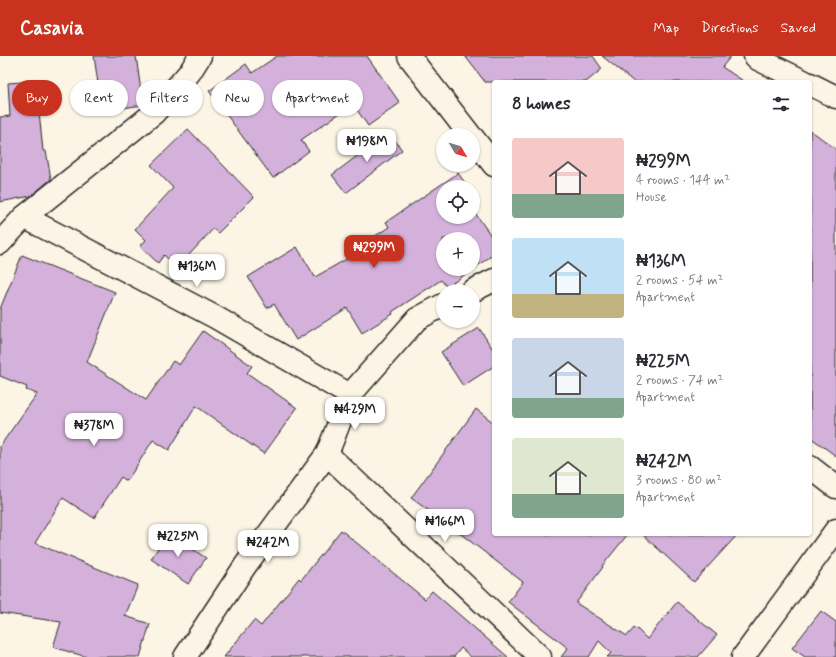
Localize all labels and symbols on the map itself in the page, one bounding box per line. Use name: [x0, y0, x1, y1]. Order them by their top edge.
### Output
north arrow: [436, 128, 480, 172]
pin: ₦198M: [339, 129, 395, 163]
pin: ₦299M: [346, 235, 402, 269]
pin: ₦136M: [169, 254, 225, 288]
pin: ₦429M: [327, 397, 383, 431]
pin: ₦378M: [66, 413, 122, 447]
pin: ₦166M: [417, 509, 473, 543]
pin: ₦225M: [150, 524, 206, 558]
pin: ₦242M: [240, 530, 296, 564]

